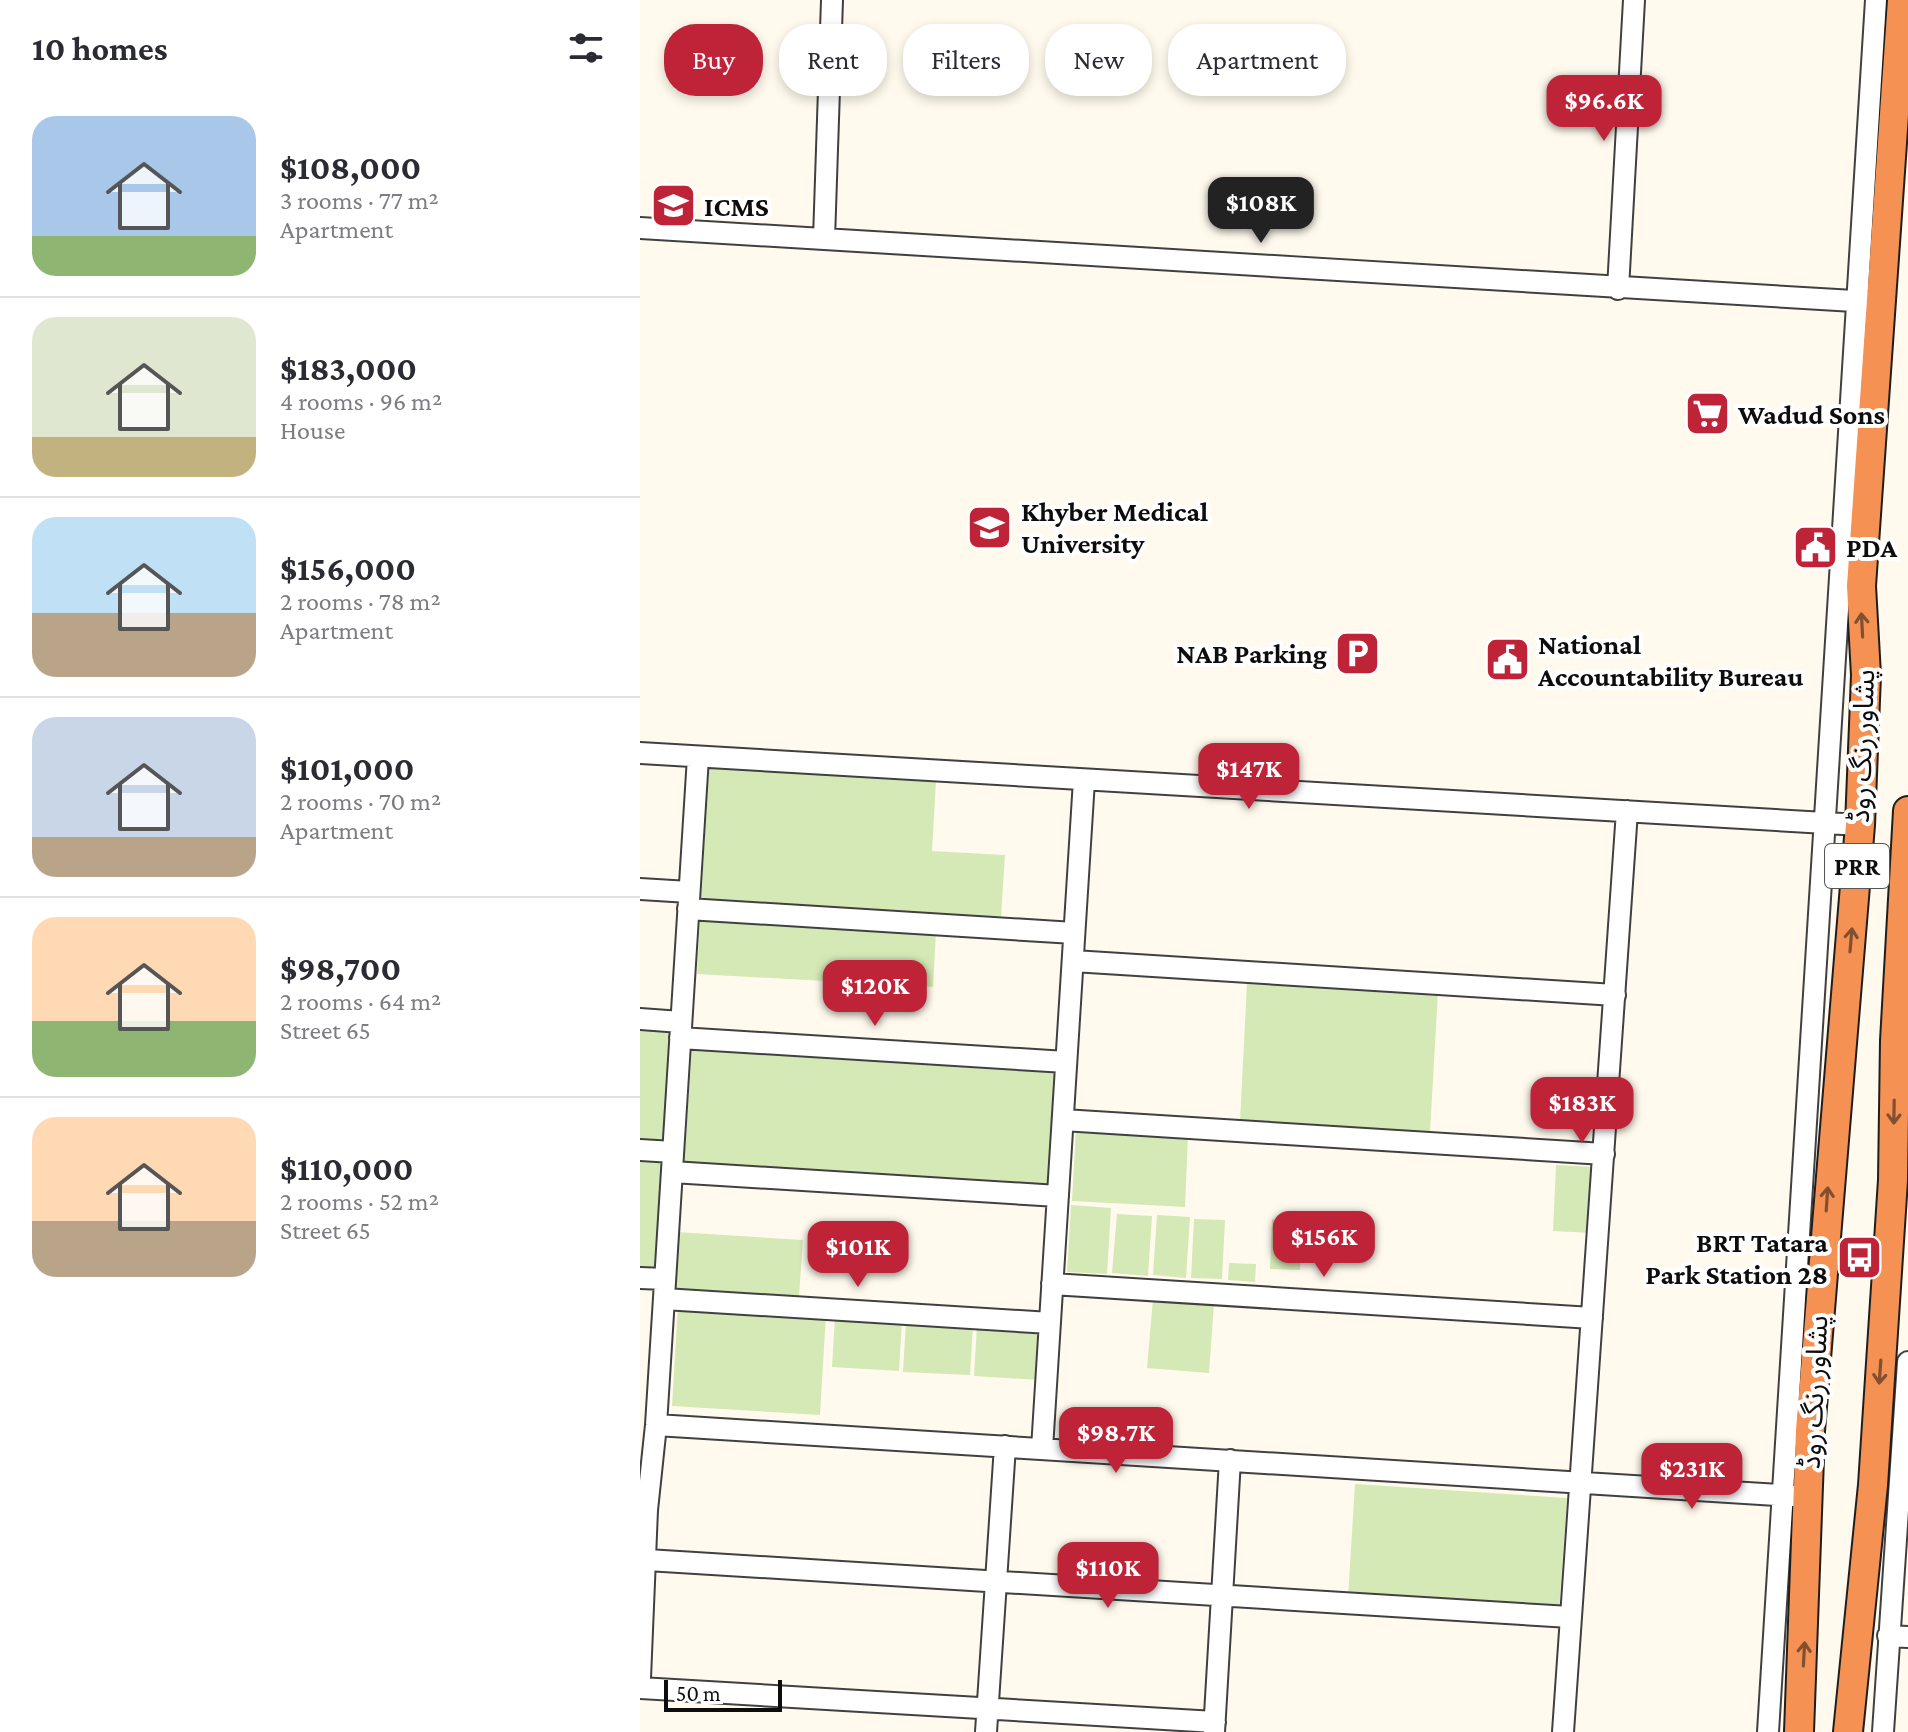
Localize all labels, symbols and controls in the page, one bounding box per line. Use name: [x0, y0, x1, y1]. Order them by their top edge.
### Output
chip: Buy: [664, 24, 763, 96]
chip: Rent: [779, 24, 887, 96]
chip: Filters: [903, 24, 1029, 96]
chip: New: [1045, 24, 1152, 96]
chip: Apartment: [1168, 24, 1346, 96]
icon: filters: [564, 26, 608, 70]
text: 10 homes: [32, 30, 168, 67]
pin: $96.6K: [1539, 75, 1669, 143]
text: $96.6K: [1565, 86, 1643, 115]
icon: home: [96, 148, 192, 244]
text: $108,000: [280, 149, 421, 186]
pin: $108K: [1205, 177, 1317, 245]
school or university icon: ICMS: [649, 182, 697, 230]
text: 3 rooms · 77 m²: [280, 186, 439, 215]
text: $108K: [1226, 188, 1296, 217]
place label: ICMS: [704, 191, 769, 222]
text: Apartment: [280, 215, 393, 244]
icon: home: [96, 349, 192, 445]
text: $183,000: [280, 350, 417, 387]
text: 4 rooms · 96 m²: [280, 387, 442, 416]
supermarket icon: Wadud Sons: [1683, 390, 1731, 438]
place label: Wadud Sons: [1737, 399, 1885, 430]
text: House: [280, 416, 345, 445]
place label: Khyber Medical University: [1021, 496, 1208, 559]
school or university icon: Khyber Medical University: [966, 503, 1014, 551]
public building icon: PDA: [1791, 523, 1839, 571]
place label: PDA: [1846, 532, 1898, 563]
icon: home: [96, 549, 192, 645]
text: $156,000: [280, 550, 416, 587]
text: 2 rooms · 78 m²: [280, 587, 441, 616]
one-way arrow: [1855, 612, 1870, 639]
text: Apartment: [280, 616, 393, 645]
parking icon: NAB Parking: [1334, 629, 1382, 677]
place label: National Accountability Bureau: [1537, 629, 1804, 692]
public building icon: National Accountability Bureau: [1483, 636, 1531, 684]
place label: NAB Parking: [1176, 638, 1327, 669]
street label: پشاور رنگ روڈ: [1844, 668, 1882, 824]
pin: $147K: [1193, 743, 1305, 811]
icon: home: [96, 749, 192, 845]
text: $101,000: [280, 750, 414, 787]
text: $147K: [1216, 754, 1282, 783]
text: 2 rooms · 70 m²: [280, 787, 441, 816]
text: Apartment: [280, 816, 393, 845]
road number: PRR: [1825, 844, 1889, 888]
one-way arrow: [1844, 927, 1859, 954]
icon: home: [96, 949, 192, 1045]
text: $98,700: [280, 950, 401, 987]
pin: $120K: [819, 960, 931, 1028]
text: $120K: [841, 971, 909, 1000]
text: 2 rooms · 64 m²: [280, 987, 441, 1016]
text: Street 65: [280, 1016, 371, 1045]
pin: $183K: [1526, 1077, 1638, 1145]
text: $183K: [1549, 1088, 1616, 1117]
one-way arrow: [1886, 1098, 1902, 1125]
icon: home: [96, 1149, 192, 1245]
text: $110,000: [280, 1150, 413, 1187]
one-way arrow: [1820, 1186, 1835, 1213]
text: 2 rooms · 52 m²: [280, 1187, 439, 1216]
pin: $156K: [1268, 1211, 1380, 1279]
text: Street 65: [280, 1216, 371, 1245]
pin: $101K: [802, 1221, 914, 1289]
text: $156K: [1291, 1222, 1357, 1251]
place label: BRT Tatara Park Station 28: [1645, 1227, 1828, 1290]
text: $101K: [826, 1232, 890, 1261]
bus stop icon: BRT Tatara Park Station 28: [1835, 1234, 1883, 1282]
street label: پشاور رنگ روڈ: [1794, 1314, 1836, 1470]
one-way arrow: [1872, 1358, 1887, 1385]
pin: $98.7K: [1051, 1407, 1181, 1475]
text: $98.7K: [1077, 1418, 1155, 1447]
pin: $231K: [1636, 1443, 1748, 1511]
text: $231K: [1659, 1454, 1725, 1483]
pin: $110K: [1052, 1542, 1164, 1610]
text: $110K: [1076, 1553, 1140, 1582]
one-way arrow: [1797, 1641, 1812, 1668]
scale bar: [664, 1676, 782, 1712]
text: 50 m: [676, 1681, 721, 1706]

